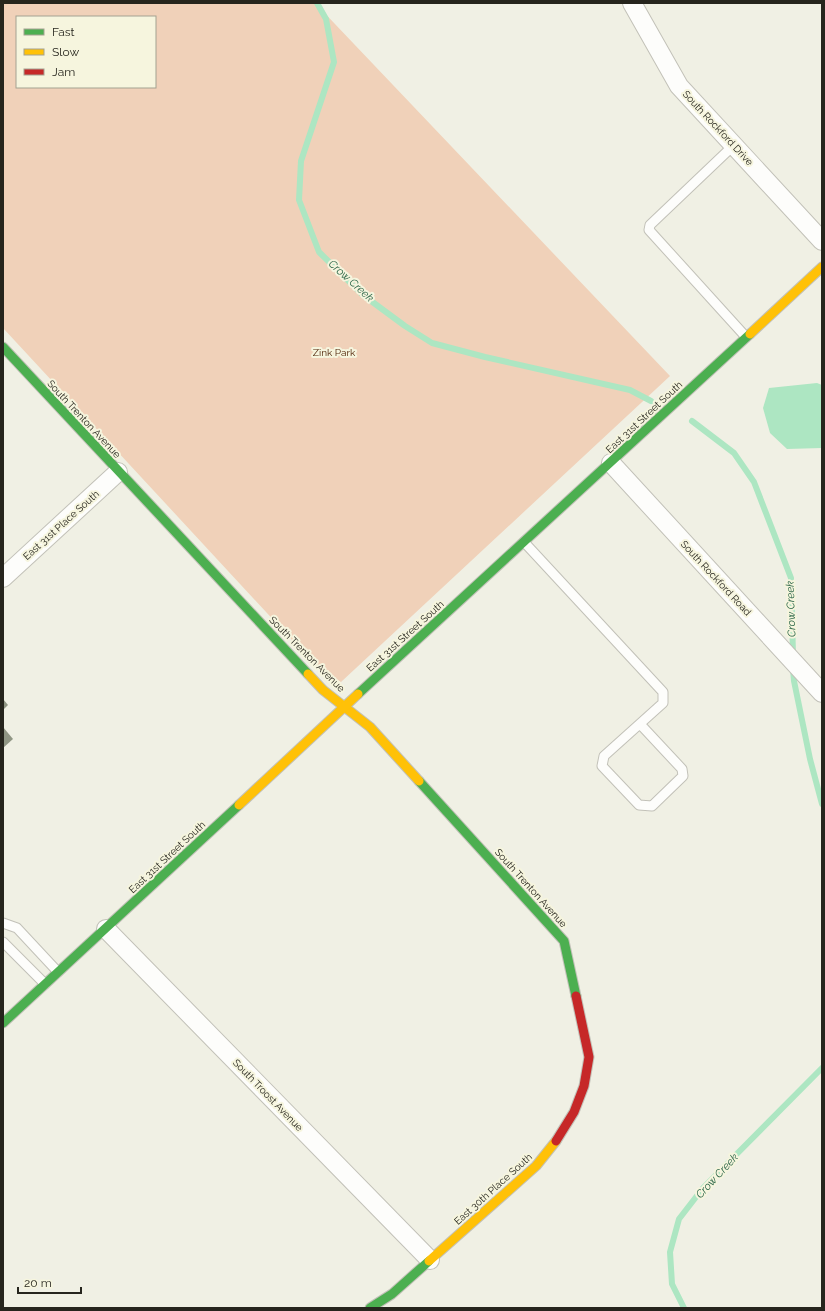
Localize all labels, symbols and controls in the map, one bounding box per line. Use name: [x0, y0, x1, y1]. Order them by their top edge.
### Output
legend: [16, 16, 156, 88]
text: Fast: [52, 25, 75, 39]
text: Slow: [52, 45, 79, 59]
text: Jam: [52, 65, 75, 79]
street label: South Rockford Drive: [681, 88, 755, 168]
water label: Crow Creek: [326, 257, 376, 305]
park label: Zink Park: [313, 347, 356, 358]
street label: South Trenton Avenue: [45, 378, 123, 460]
street label: East 31st Street South: [604, 379, 684, 455]
street label: East 31st Place South: [21, 488, 101, 562]
street label: South Rockford Road: [679, 538, 753, 618]
water label: Crow Creek: [784, 581, 798, 637]
street label: East 31st Street South: [364, 598, 446, 674]
street label: South Trenton Avenue: [267, 614, 347, 694]
street label: East 31st Street South: [127, 819, 207, 895]
street label: South Trenton Avenue: [493, 846, 569, 930]
street label: South Troost Avenue: [231, 1057, 305, 1133]
street label: East 30th Place South: [452, 1151, 534, 1227]
water label: Crow Creek: [693, 1151, 741, 1201]
scale bar: [18, 1269, 81, 1295]
text: 20 m: [24, 1276, 52, 1290]

